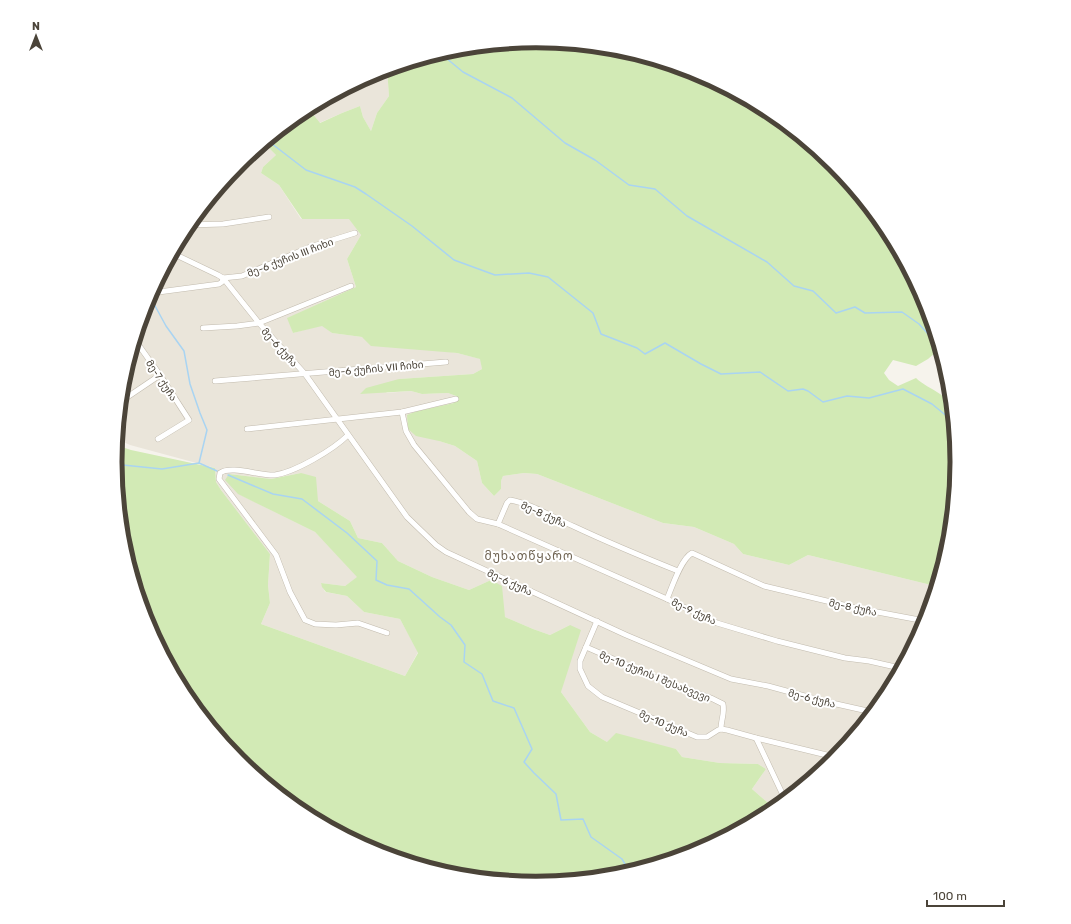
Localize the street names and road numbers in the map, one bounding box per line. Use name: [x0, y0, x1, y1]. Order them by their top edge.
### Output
street label: მე-6 ქუჩის III ჩიხი: [246, 236, 335, 280]
street label: მე-6 ქუჩა: [259, 326, 300, 370]
street label: მე-7 ქუჩა: [143, 358, 179, 403]
street label: მე-6 ქუჩის VII ჩიხი: [328, 359, 424, 379]
street label: მე-8 ქუჩა: [519, 500, 568, 530]
street label: მე-6 ქუჩა: [485, 567, 534, 599]
street label: მე-9 ქუჩა: [669, 596, 718, 628]
street label: მე-8 ქუჩა: [828, 597, 878, 619]
street label: მე-10 ქუჩის I შესახვევი: [597, 649, 712, 705]
street label: მე-6 ქუჩა: [787, 687, 837, 711]
street label: მე-10 ქუჩა: [637, 708, 690, 740]

